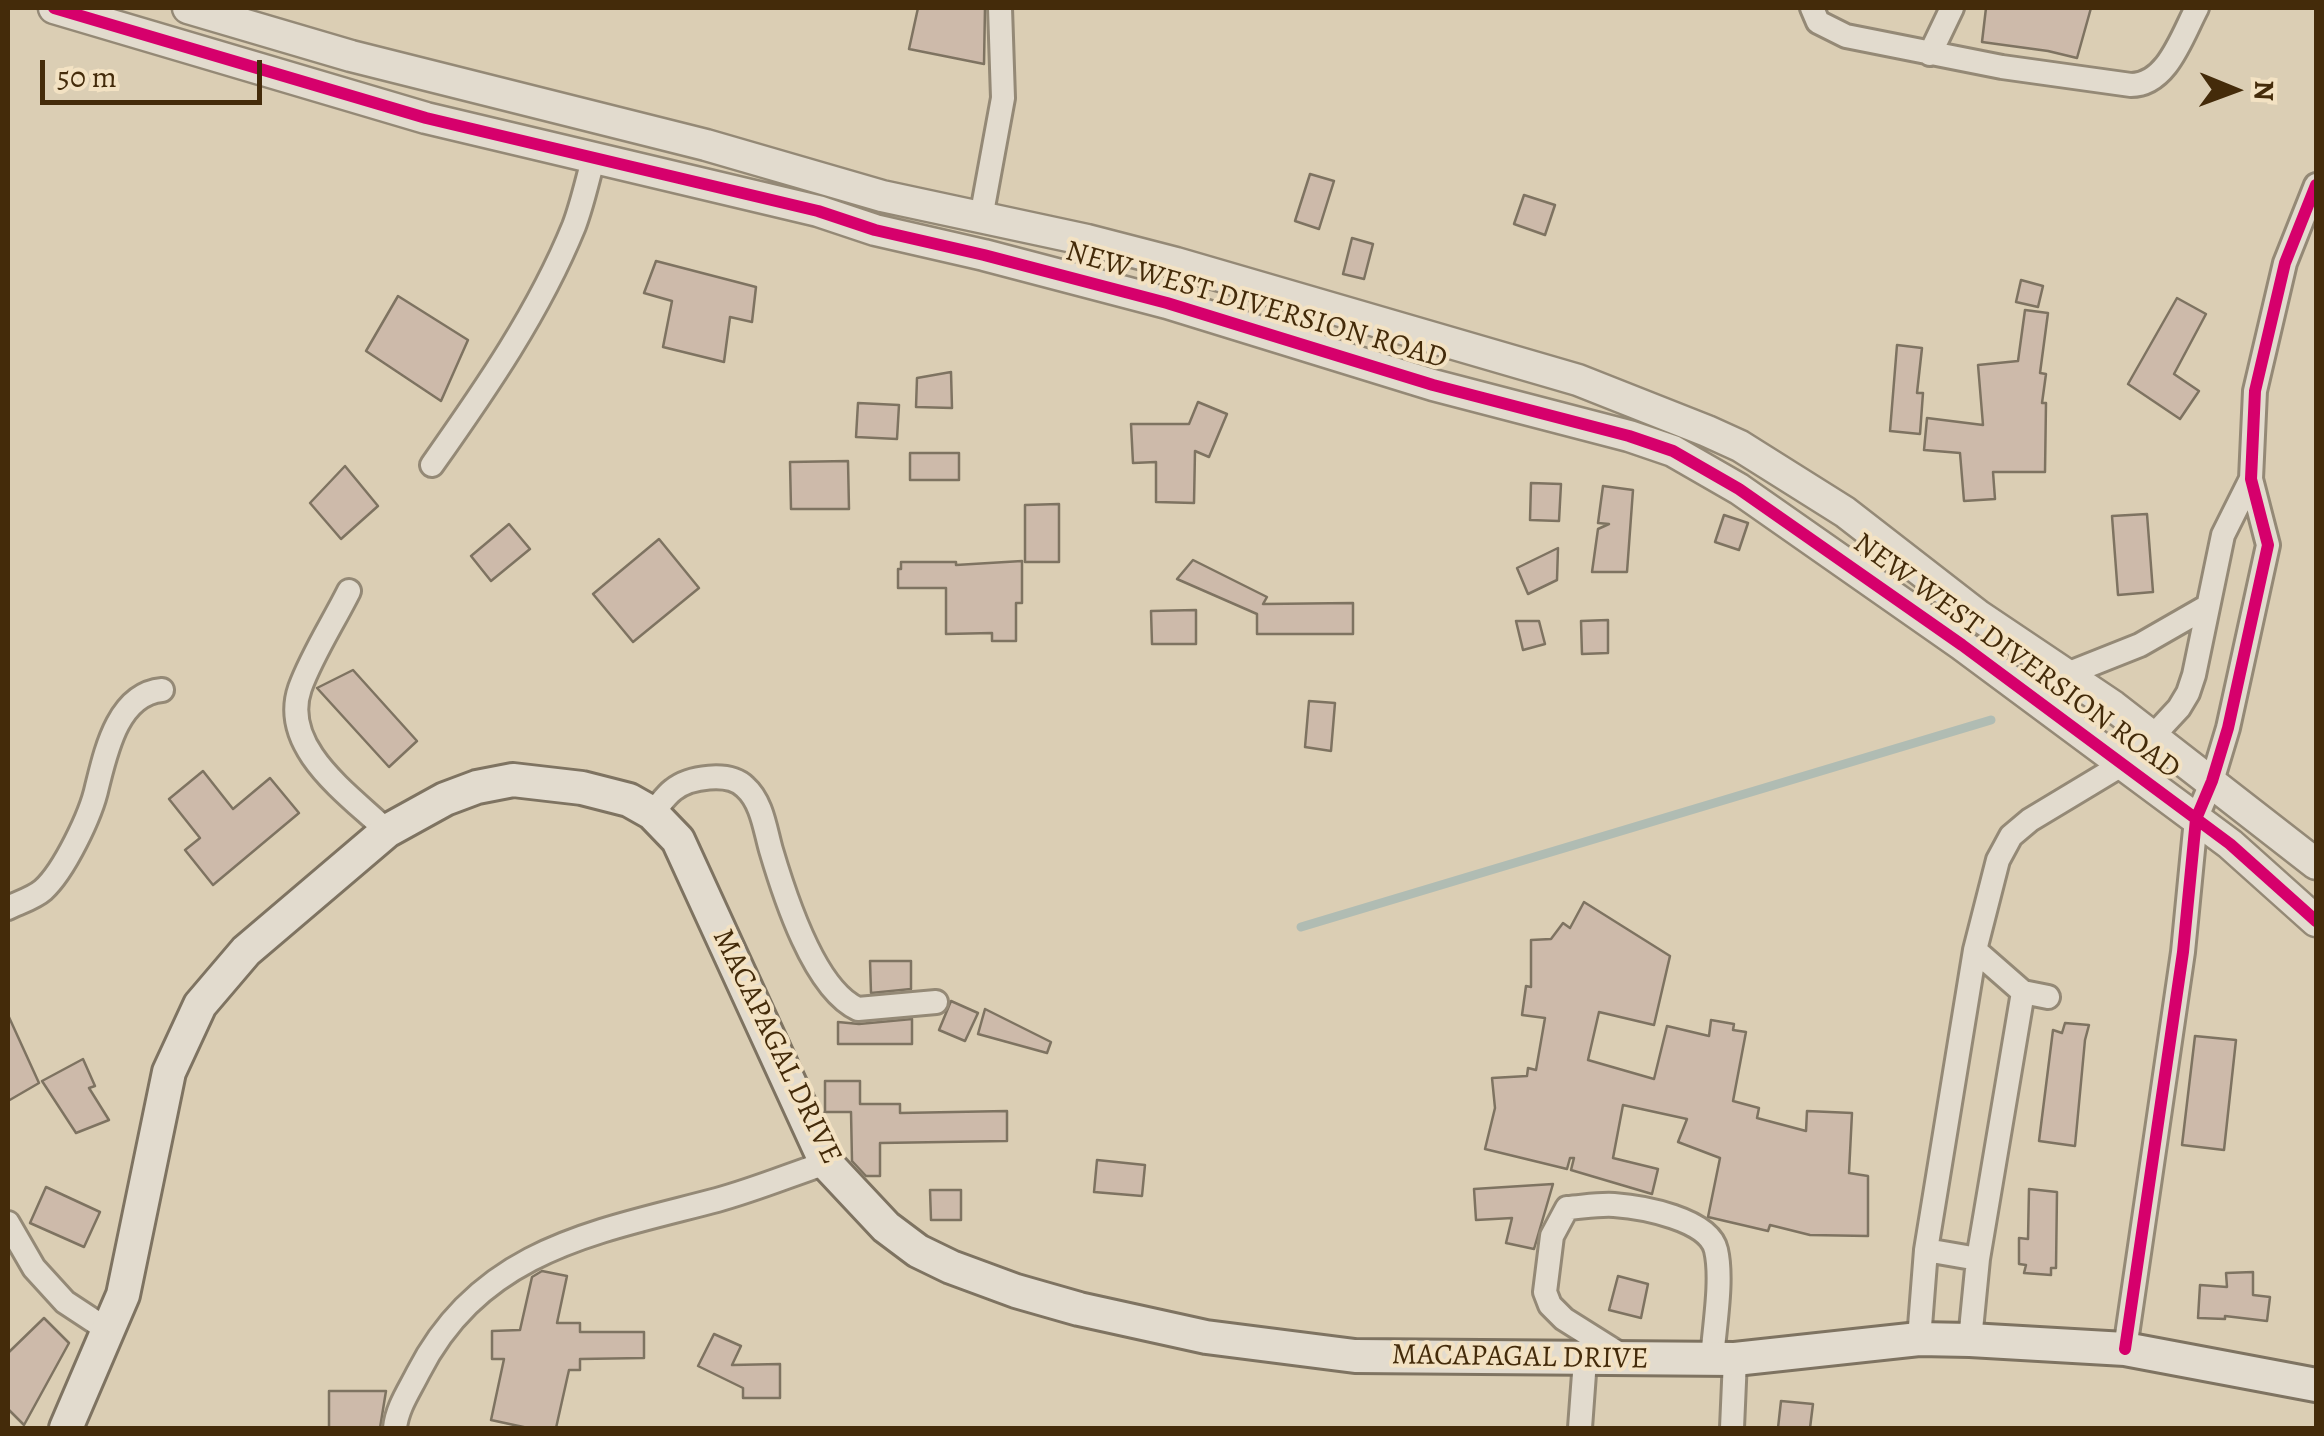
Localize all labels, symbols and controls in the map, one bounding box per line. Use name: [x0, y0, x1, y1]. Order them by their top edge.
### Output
scale bar: [45, 40, 268, 102]
north arrow: [2184, 40, 2284, 140]
text: 50 m: [57, 57, 117, 97]
text: N: [2245, 80, 2283, 101]
street label: NEW WEST DIVERSION ROAD: [1061, 234, 1451, 378]
street label: NEW WEST DIVERSION ROAD: [1845, 526, 2187, 788]
street label: MACAPAGAL DRIVE: [704, 924, 848, 1170]
street label: MACAPAGAL DRIVE: [1391, 1338, 1649, 1378]

